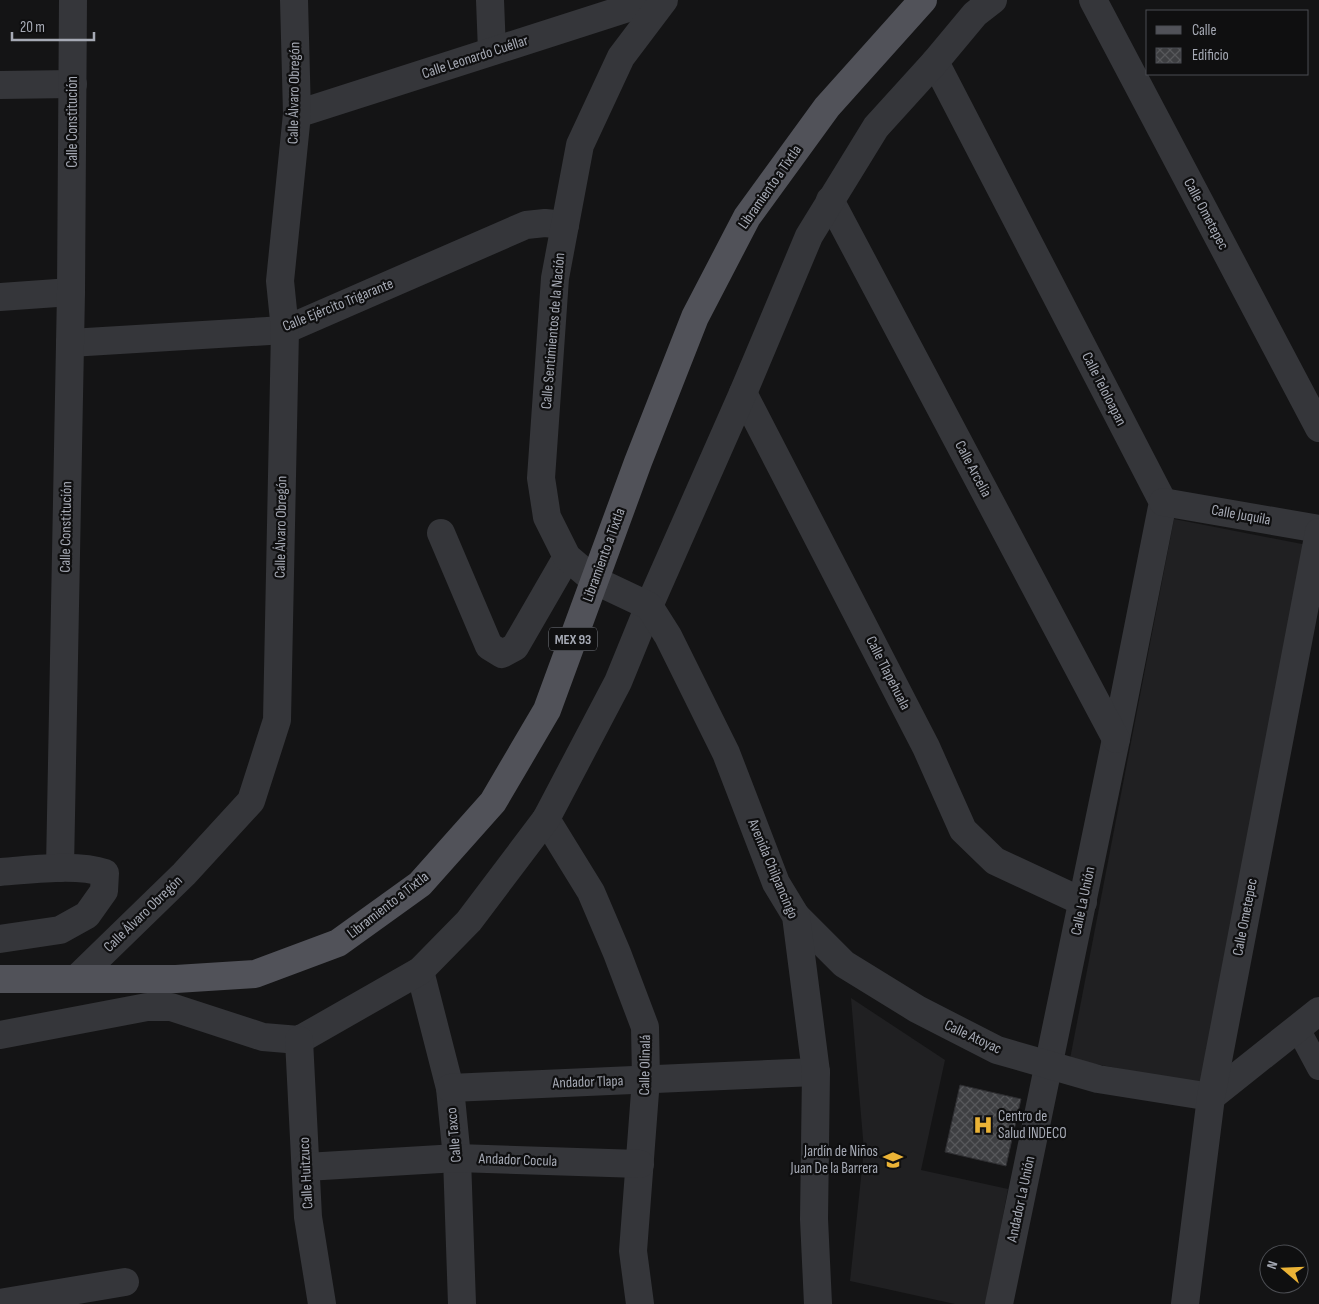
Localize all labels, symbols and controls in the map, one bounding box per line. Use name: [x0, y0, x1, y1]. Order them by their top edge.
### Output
scale bar: [12, 10, 95, 42]
legend: [1146, 10, 1309, 75]
text: 20 m: [20, 18, 45, 37]
text: Calle: [1192, 21, 1216, 40]
street label: Calle Leonardo Cuéllar: [419, 31, 531, 83]
street label: Calle Álvaro Obregón: [284, 42, 304, 144]
text: Edificio: [1192, 46, 1229, 65]
street label: Calle Constitución: [63, 76, 82, 168]
street label: Libramiento a Tixtla: [734, 141, 806, 233]
street label: Calle Ometepec: [1179, 175, 1233, 253]
street label: Calle Sentimientos de la Nación: [537, 252, 569, 410]
street label: Calle Ejército Trigarante: [280, 274, 396, 336]
street label: Calle Teloloapan: [1077, 349, 1131, 429]
street label: Calle Arcelia: [950, 438, 996, 501]
street label: Calle Álvaro Obregón: [271, 476, 291, 578]
street label: Calle Constitución: [56, 481, 76, 573]
street label: Calle Juquila: [1210, 500, 1272, 530]
street label: Libramiento a Tixtla: [578, 505, 630, 604]
road number: MEX 93: [549, 628, 597, 650]
street label: Calle Tlapehuala: [861, 633, 915, 713]
street label: Avenida Chilpancingo: [743, 815, 803, 922]
street label: Calle La Unión: [1066, 865, 1100, 937]
street label: Libramiento a Tixtla: [343, 867, 433, 943]
street label: Calle Álvaro Obregón: [100, 872, 186, 956]
street label: Calle Ometepec: [1228, 877, 1262, 957]
street label: Calle Atoyac: [941, 1015, 1005, 1059]
street label: Calle Olinalá: [635, 1034, 655, 1096]
street label: Andador Tlapa: [551, 1071, 624, 1093]
street label: Calle Taxco: [442, 1107, 466, 1163]
place label: Centro de Salud INDECO: [998, 1107, 1067, 1143]
hospital icon: Centro de Salud INDECO: [972, 1114, 994, 1136]
street label: Calle Huitzuco: [295, 1137, 317, 1209]
place label: Jardín de Niños Juan De la Barrera: [790, 1142, 878, 1178]
street label: Andador Cocula: [477, 1149, 558, 1171]
school or university icon: Jardín de Niños Juan De la Barrera: [882, 1149, 904, 1171]
street label: Andador La Unión: [1002, 1154, 1039, 1245]
north arrow: [1259, 1244, 1309, 1294]
text: N: [1263, 1259, 1281, 1271]

